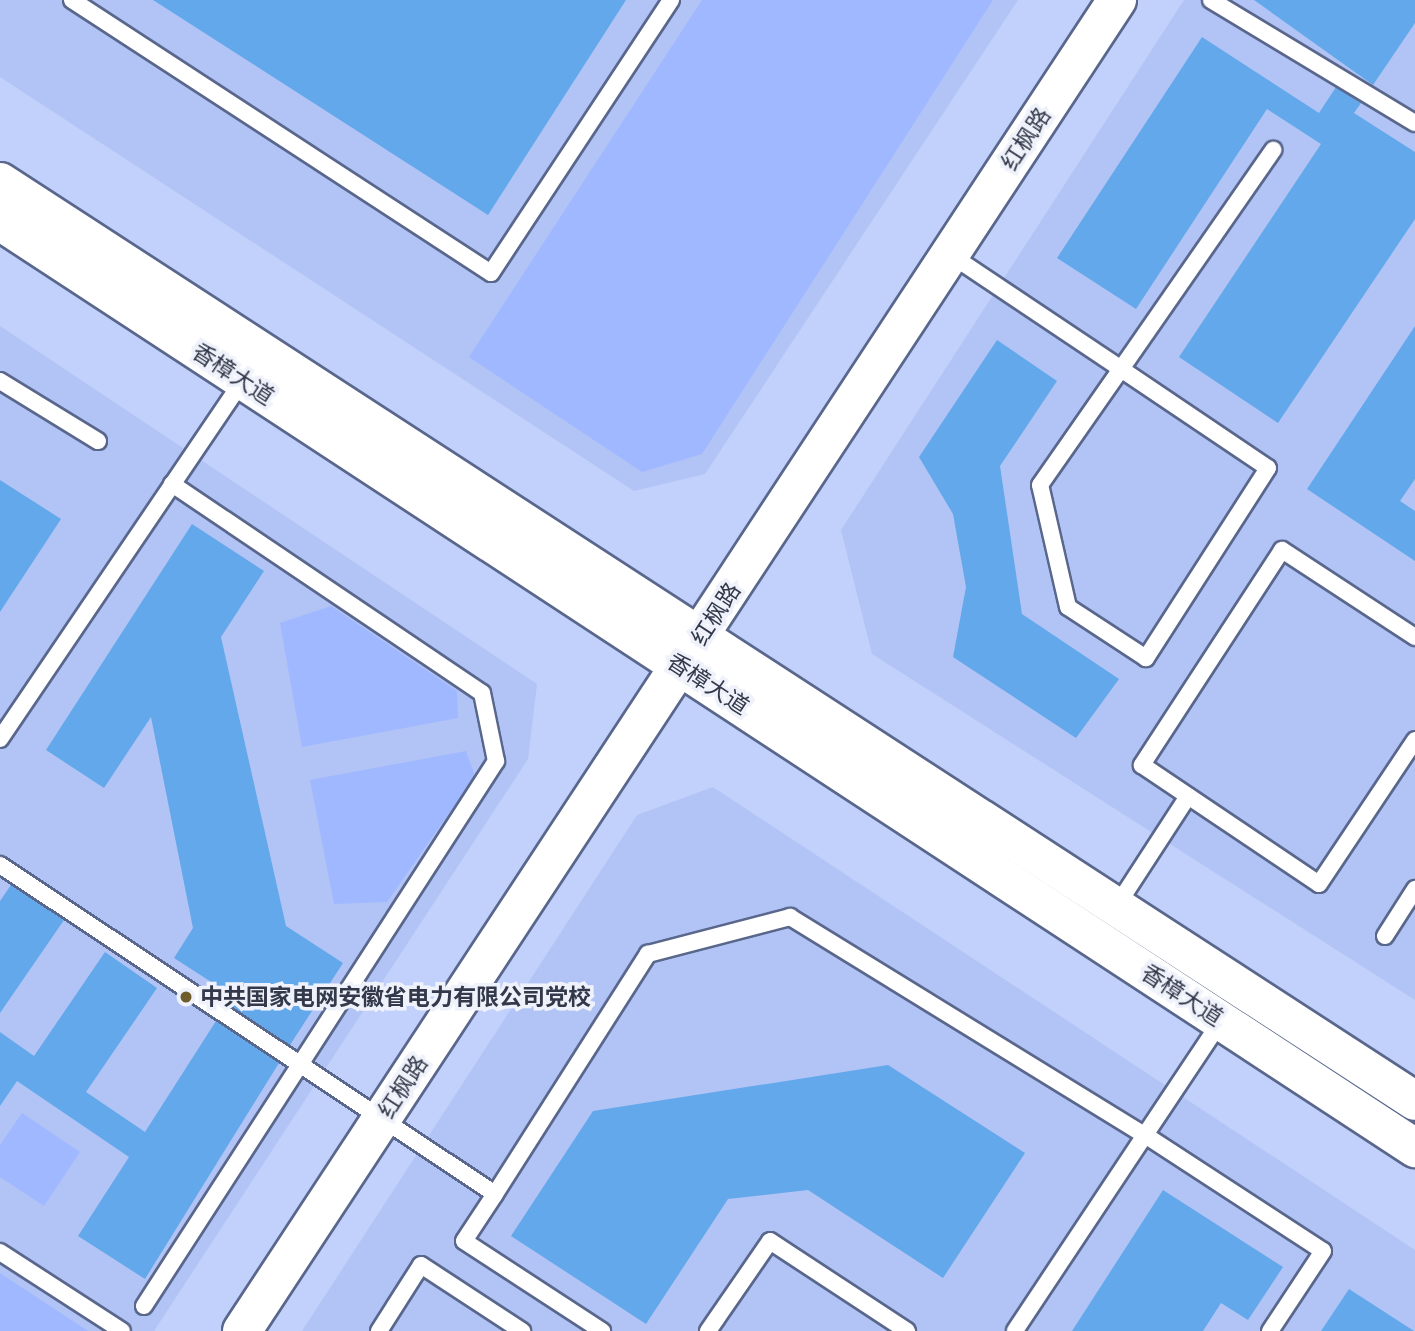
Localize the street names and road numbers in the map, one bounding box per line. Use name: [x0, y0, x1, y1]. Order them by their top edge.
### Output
street label: 红枫路: [996, 103, 1056, 175]
street label: 香樟大道: [187, 337, 279, 411]
street label: 红枫路: [686, 578, 746, 650]
street label: 香樟大道: [662, 647, 754, 721]
street label: 香樟大道: [1136, 958, 1228, 1032]
street label: 红枫路: [373, 1051, 433, 1123]

